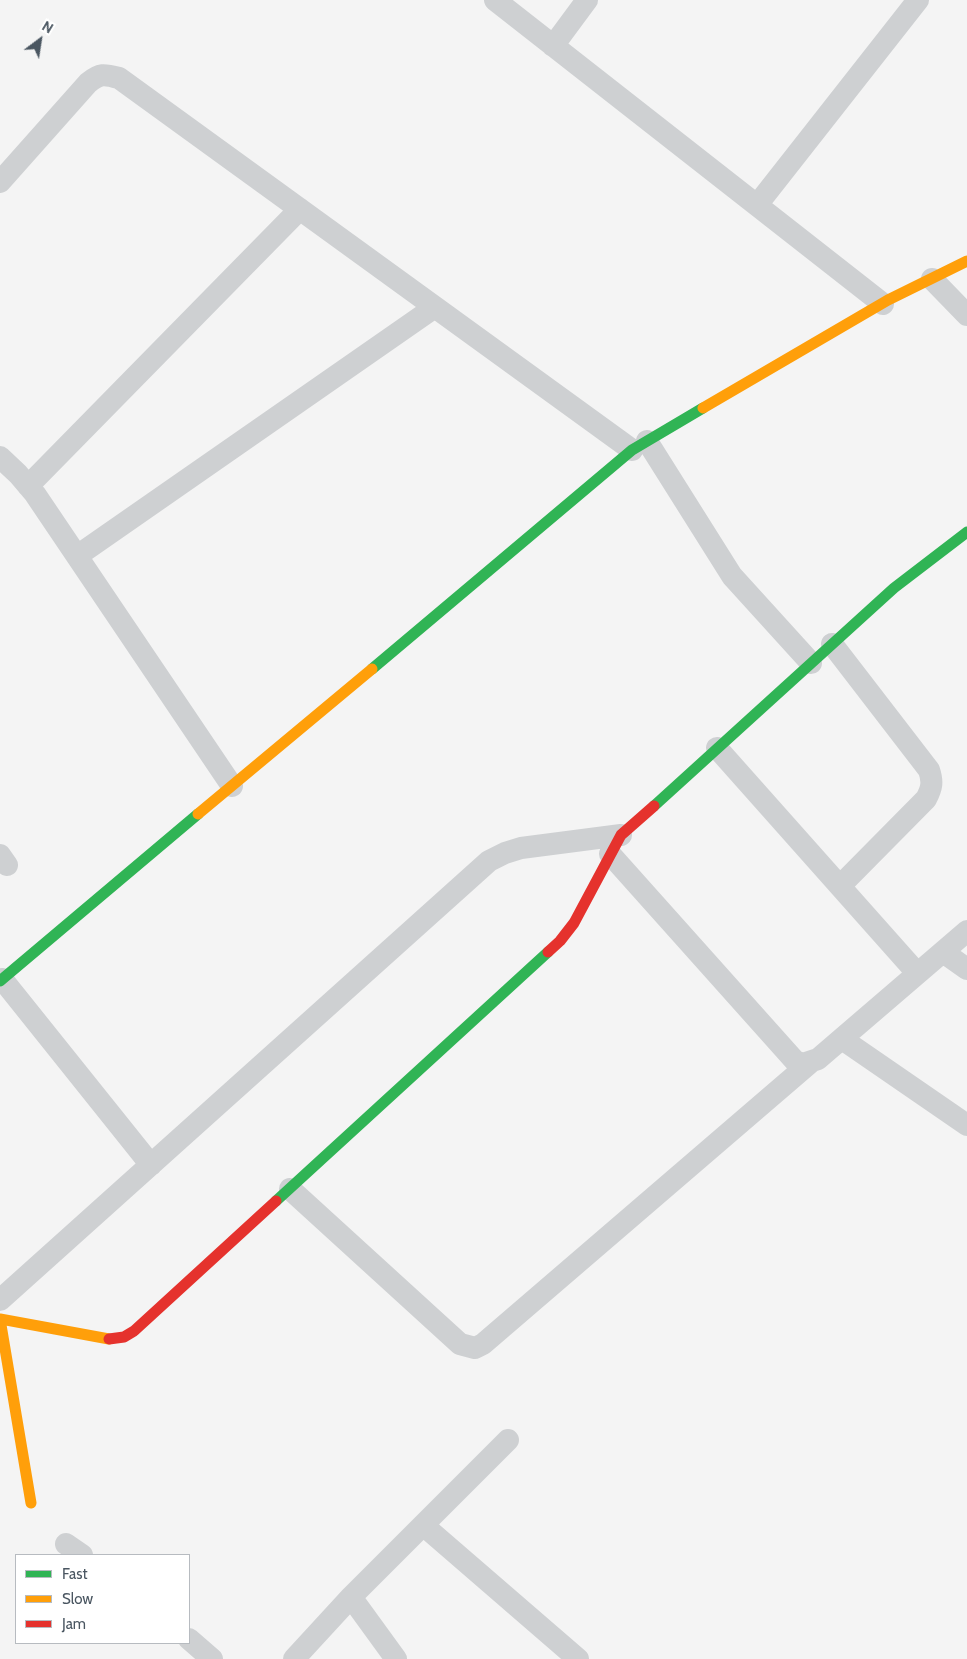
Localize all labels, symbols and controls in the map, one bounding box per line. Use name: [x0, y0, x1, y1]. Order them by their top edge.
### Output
north arrow: [15, 15, 65, 65]
text: N: [39, 17, 57, 37]
legend: [15, 1554, 190, 1644]
text: Fast: [62, 1565, 87, 1583]
text: Slow: [62, 1590, 93, 1608]
text: Jam: [62, 1615, 86, 1633]

